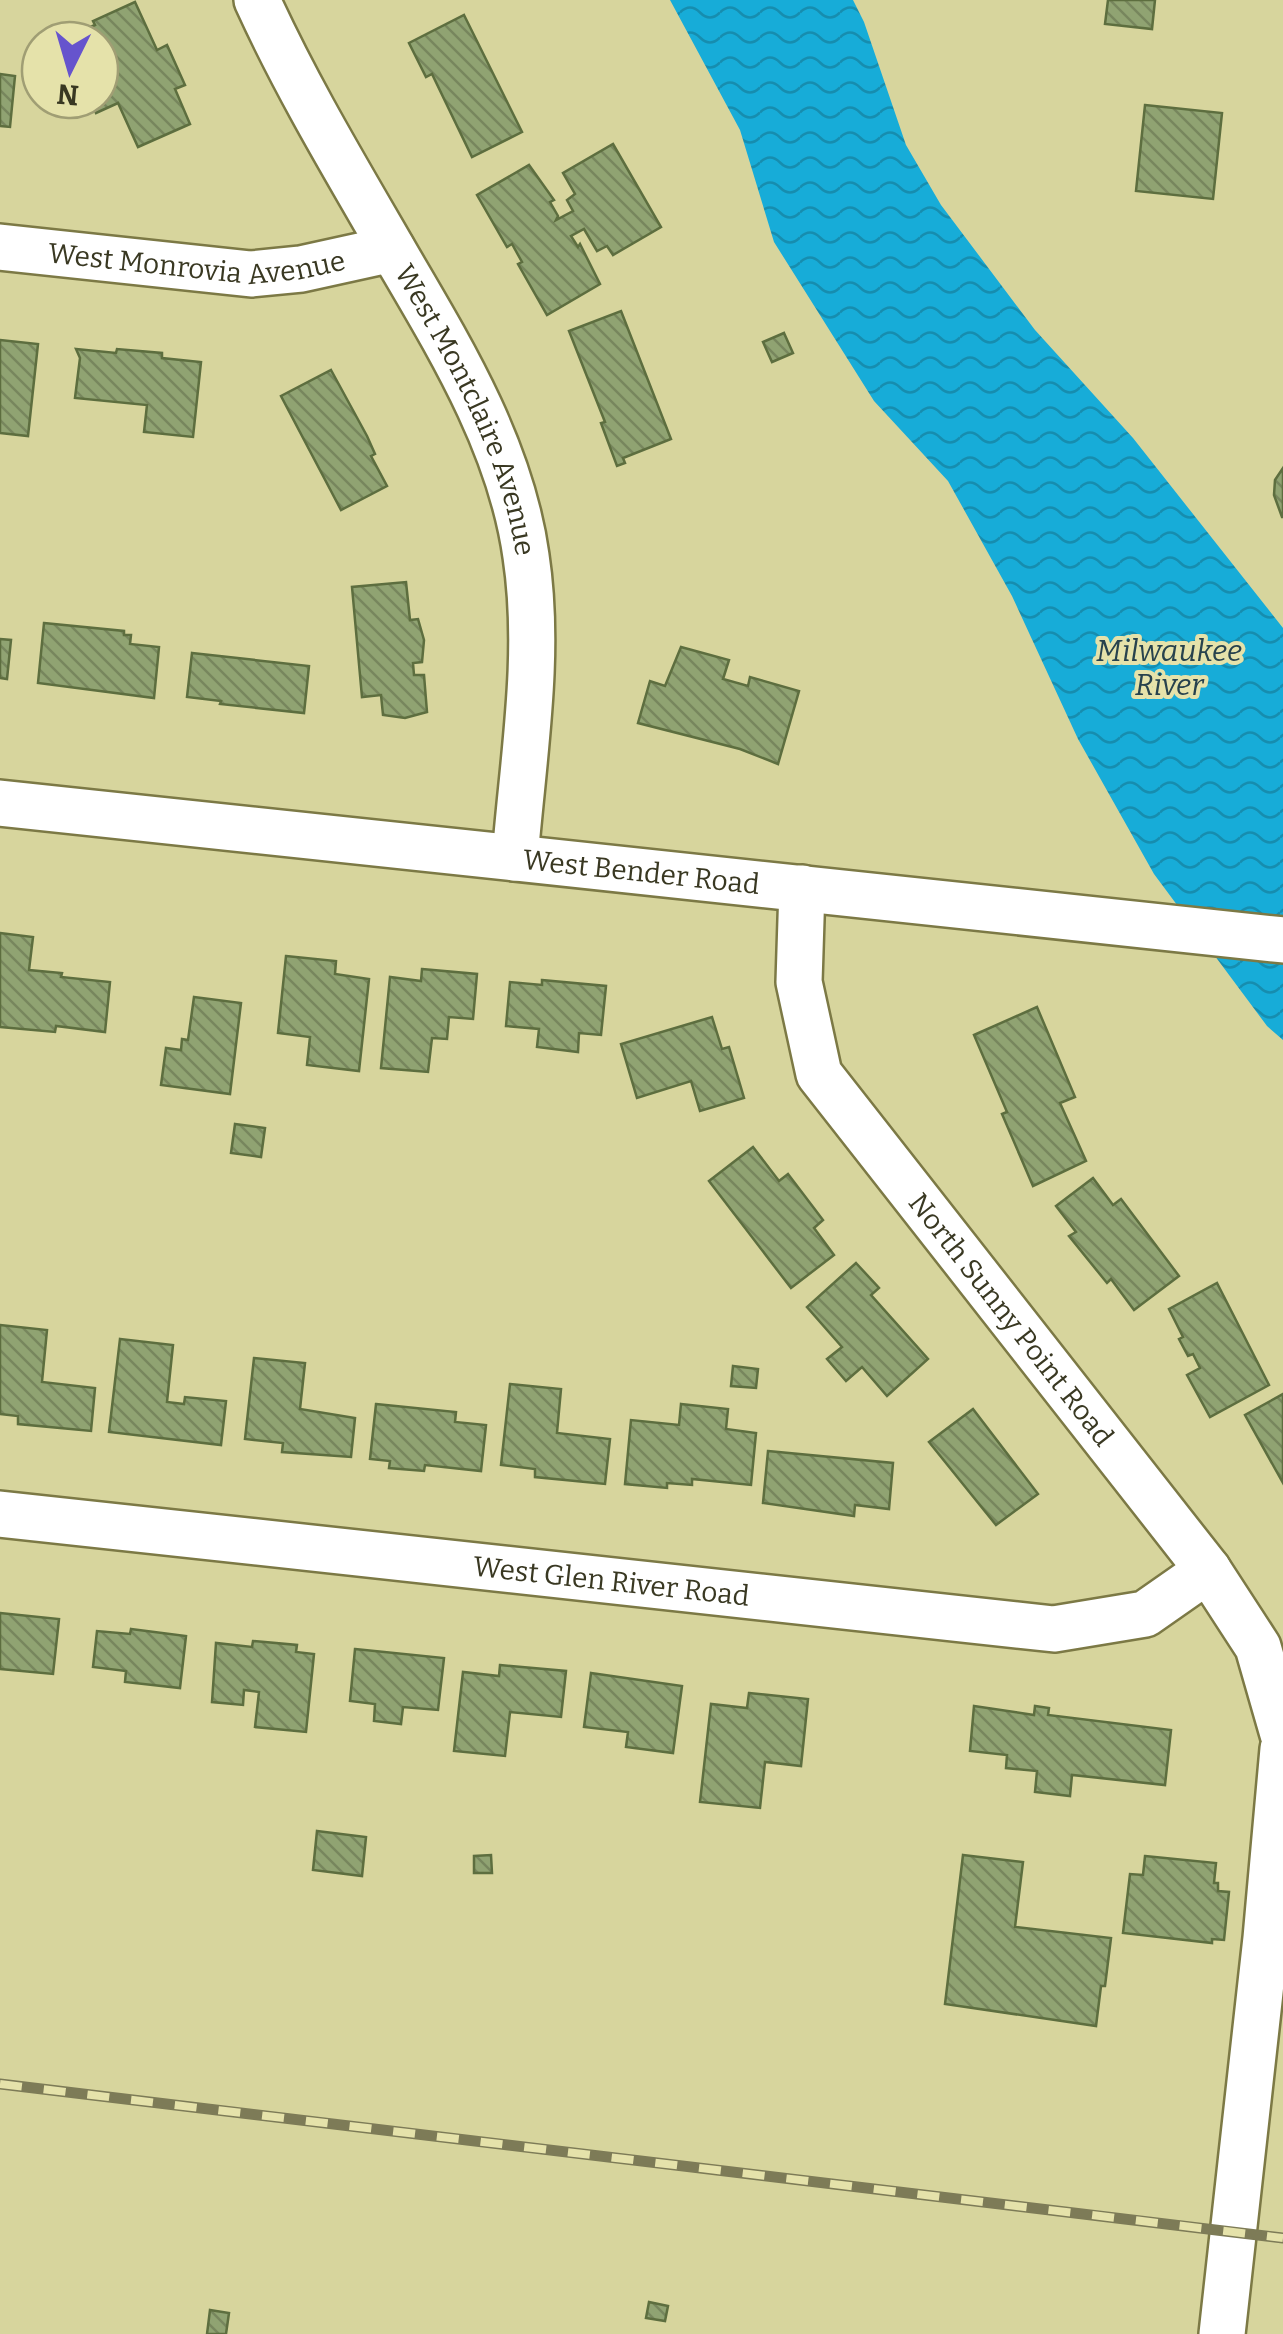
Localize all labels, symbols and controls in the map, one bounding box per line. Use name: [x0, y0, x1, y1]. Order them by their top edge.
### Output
north arrow: [20, 20, 120, 120]
text: N: [56, 77, 80, 112]
street label: West Monrovia Avenue: [47, 236, 348, 291]
street label: West Montclaire Avenue: [388, 259, 542, 558]
water label: Milwaukee River: [1096, 633, 1242, 703]
street label: West Bender Road: [521, 843, 761, 901]
street label: North Sunny Point Road: [902, 1187, 1120, 1453]
street label: West Glen River Road: [472, 1550, 751, 1613]

